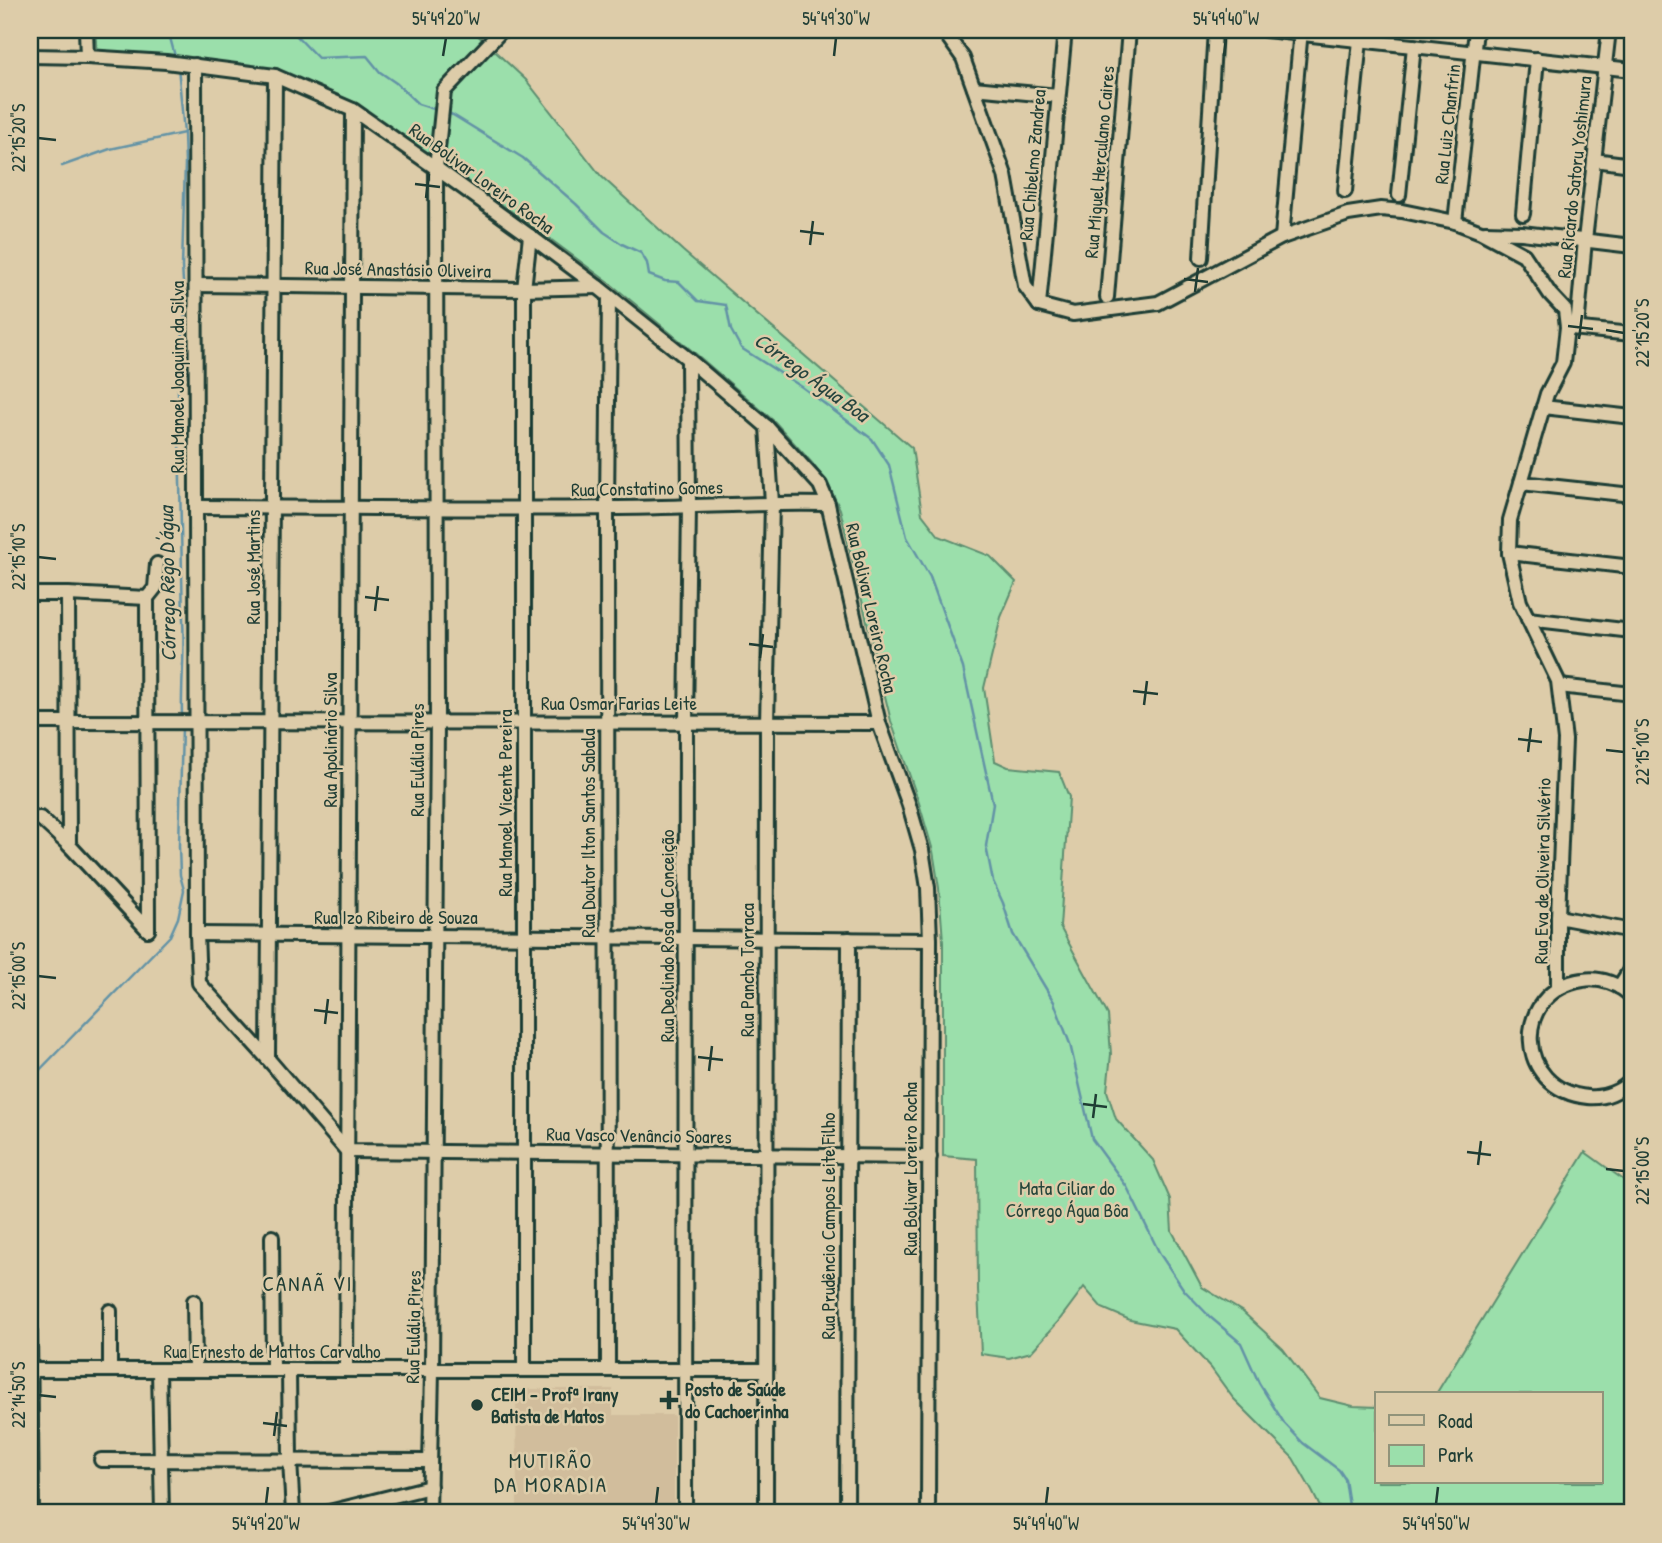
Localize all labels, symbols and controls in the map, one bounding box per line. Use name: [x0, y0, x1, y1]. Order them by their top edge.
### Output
text: 54°49'20"W: [412, 6, 480, 31]
text: 54°49'30"W: [802, 6, 870, 31]
text: 54°49'40"W: [1193, 6, 1259, 31]
street label: Rua Luiz Chanfrin: [1428, 63, 1466, 185]
street label: Rua Miguel Herculano Caires: [1078, 65, 1120, 259]
street label: Rua Ricardo Satoru Yoshimura: [1550, 74, 1598, 279]
street label: Rua Chibelmo Zandrea: [1012, 88, 1052, 242]
text: 22°15'20"S: [6, 104, 31, 172]
street label: Rua Bolivar Loreiro Rocha: [404, 116, 560, 240]
street label: Rua José Anastásio Oliveira: [305, 254, 492, 284]
street label: Rua Manoel Joaquim da Silva: [164, 280, 190, 473]
text: 22°15'20"S: [1630, 299, 1655, 367]
water label: Córrego Água Boa: [749, 325, 878, 430]
street label: Rua Constatino Gomes: [571, 474, 723, 502]
water label: Córrego Rêgo D'água: [151, 503, 183, 662]
street label: Rua José Martins: [240, 510, 266, 624]
street label: Rua Bolivar Loreiro Rocha: [840, 520, 904, 696]
text: 22°15'10"S: [6, 524, 31, 590]
street label: Rua Apolinário Silva: [317, 672, 343, 808]
street label: Rua Osmar Farias Leite: [541, 690, 698, 716]
street label: Rua Eulália Pires: [404, 703, 430, 817]
street label: Rua Manoel Vicente Pereira: [492, 709, 518, 897]
text: 22°15'10"S: [1630, 719, 1655, 785]
street label: Rua Doutor Ilton Santos Sabala: [575, 728, 601, 938]
street label: Rua Eva de Oliveira Silvério: [1527, 777, 1557, 964]
street label: Rua Deolindo Rosa da Conceição: [654, 829, 680, 1042]
street label: Rua Pancho Torraca: [734, 902, 760, 1037]
street label: Rua Izo Ribeiro de Souza: [314, 904, 478, 930]
text: 22°15'00"S: [6, 942, 31, 1010]
street label: Rua Bolivar Loreiro Rocha: [897, 1082, 923, 1256]
street label: Rua Prudêncio Campos Leite Filho: [815, 1112, 841, 1340]
street label: Rua Vasco Venâncio Soares: [546, 1120, 732, 1150]
text: 22°15'00"S: [1630, 1137, 1655, 1205]
park label: Mata Ciliar do Córrego Água Bôa: [1006, 1175, 1129, 1223]
district label: CANAÃ VI: [263, 1269, 354, 1298]
street label: Rua Eulália Pires: [399, 1270, 427, 1384]
street label: Rua Ernesto de Mattos Carvalho: [163, 1338, 381, 1364]
text: 22°14'50"S: [6, 1362, 31, 1428]
place label: Posto de Saúde do Cachoerinha: [685, 1376, 789, 1424]
place label: CEIM - Profª Irany Batista de Matos: [491, 1381, 619, 1429]
marker: Posto de Saúde do Cachoerinha: [659, 1390, 679, 1410]
legend: [1375, 1392, 1602, 1484]
marker: CEIM - Profª Irany Batista de Matos: [469, 1397, 485, 1413]
text: Road: [1438, 1406, 1472, 1435]
text: Park: [1438, 1440, 1473, 1469]
district label: MUTIRÃO DA MORADIA: [494, 1446, 608, 1499]
text: 54°49'20"W: [232, 1511, 300, 1536]
text: 54°49'30"W: [622, 1511, 690, 1536]
text: 54°49'40"W: [1013, 1511, 1079, 1536]
text: 54°49'50"W: [1402, 1511, 1470, 1536]

